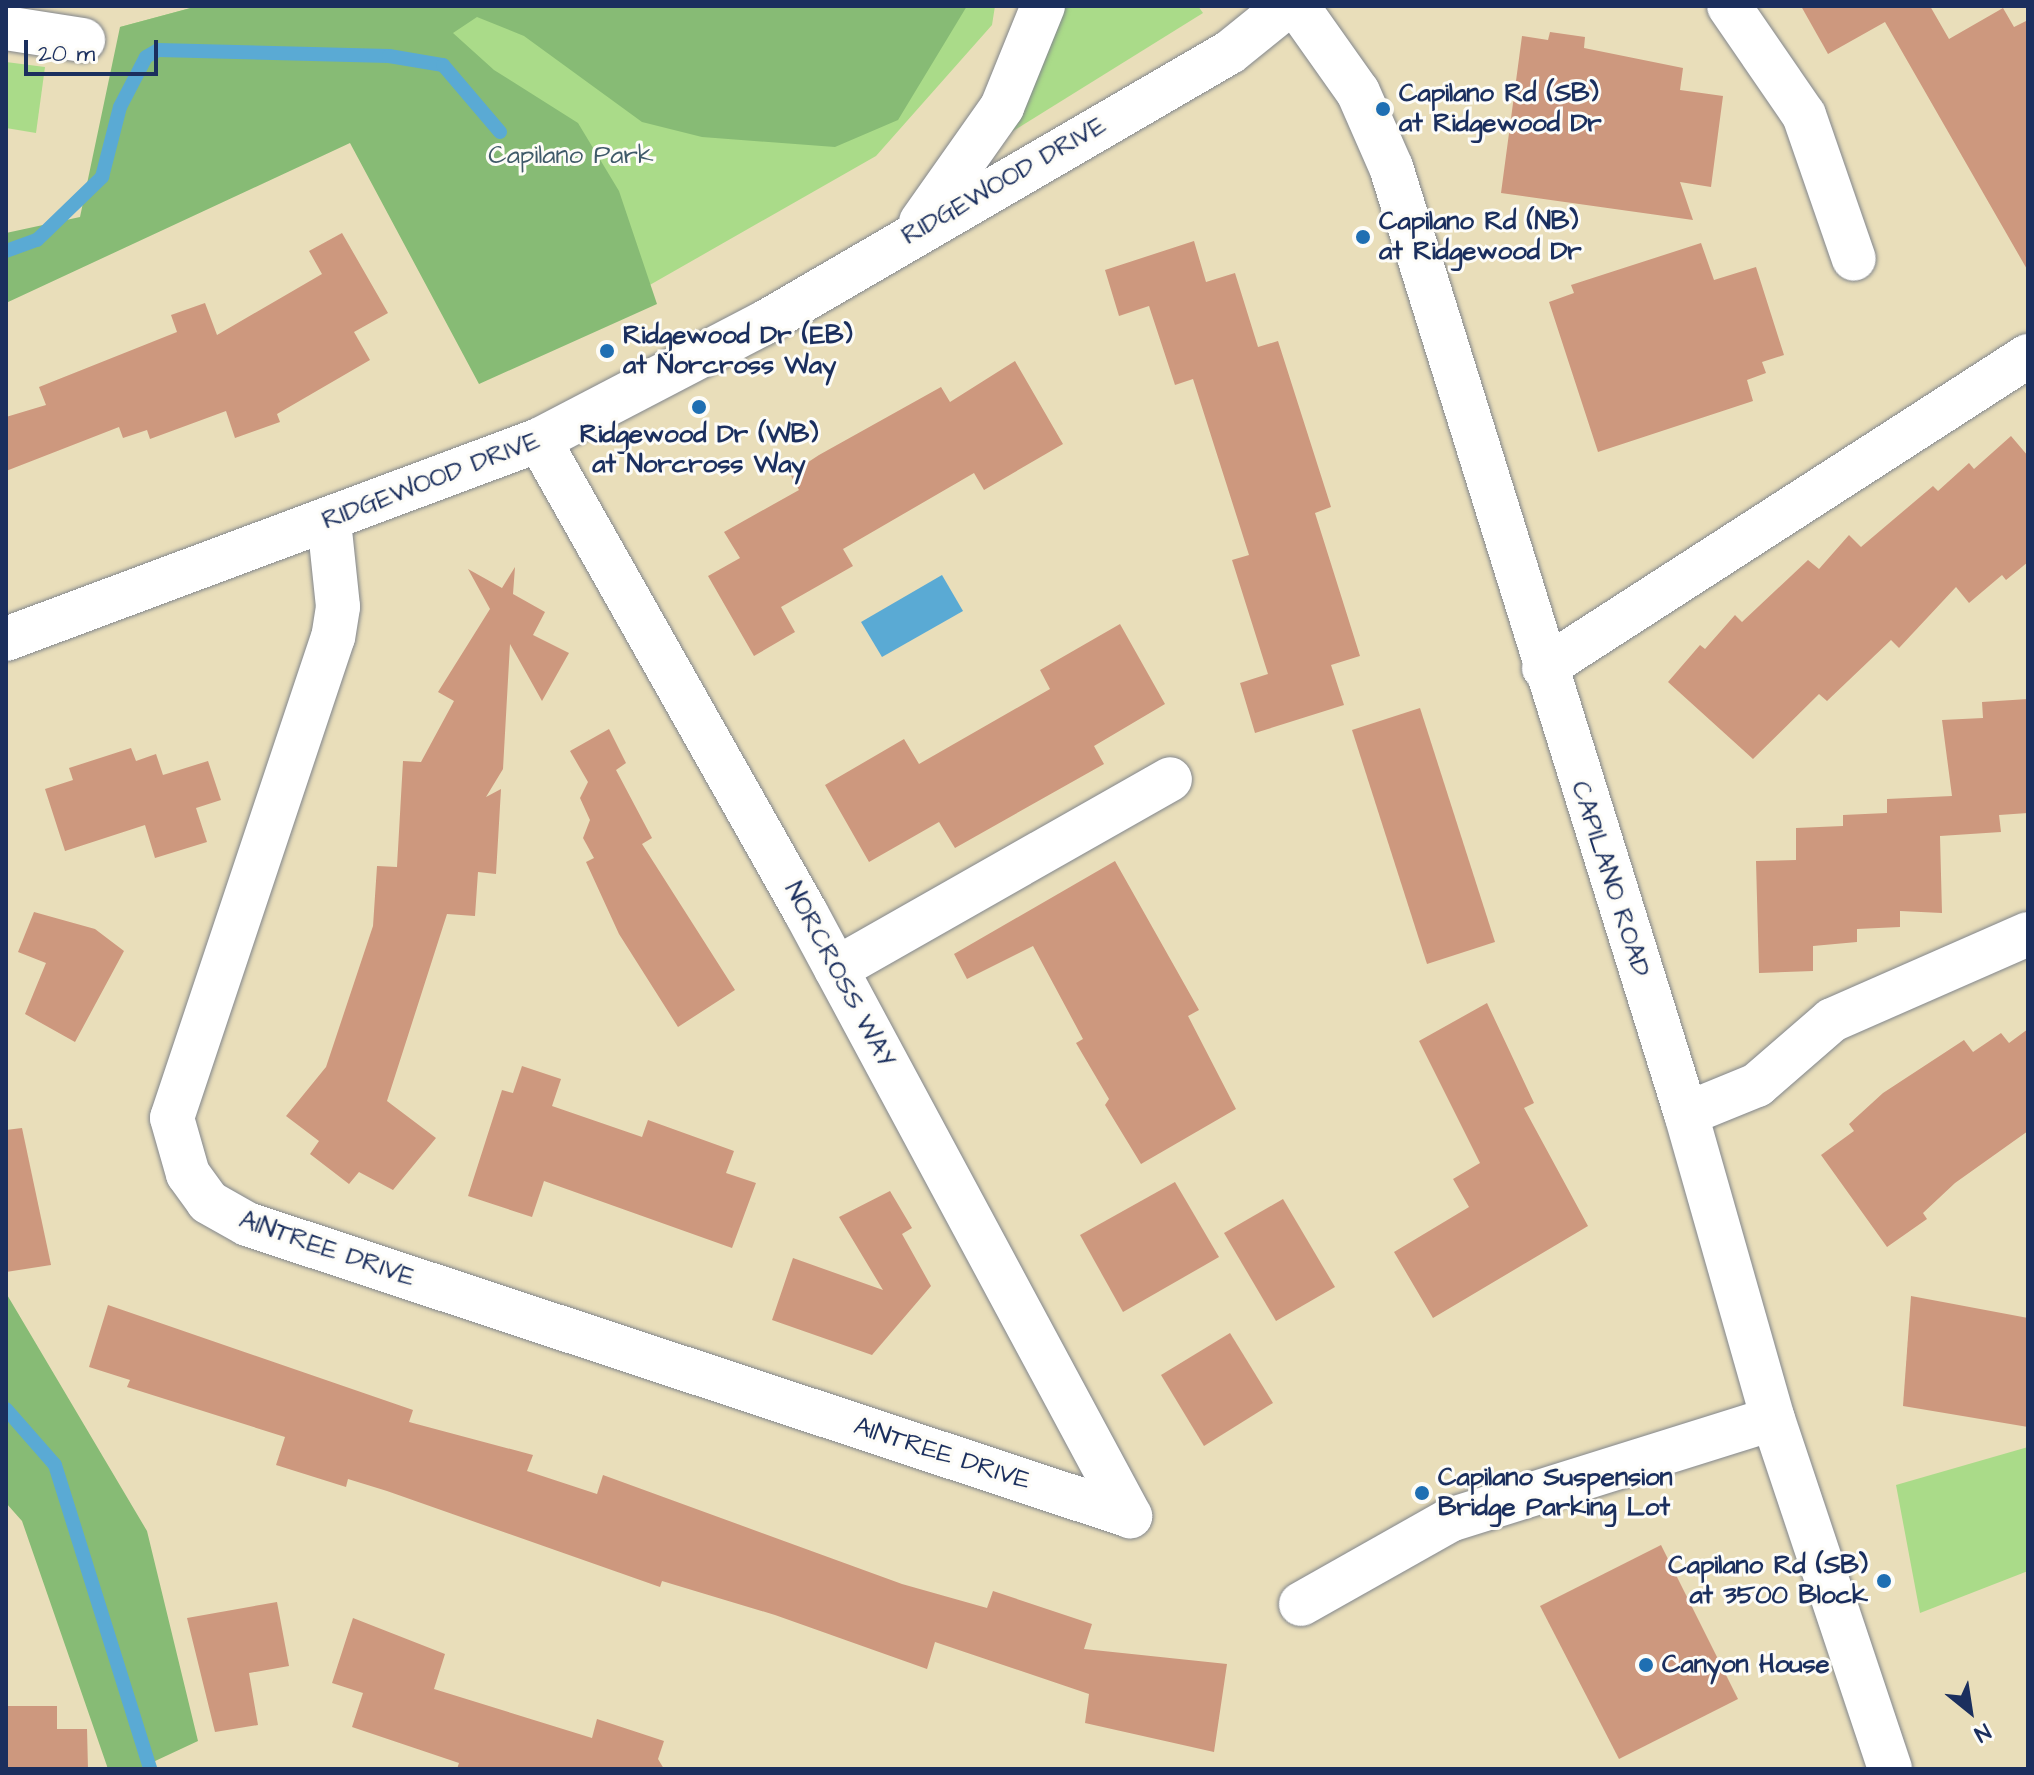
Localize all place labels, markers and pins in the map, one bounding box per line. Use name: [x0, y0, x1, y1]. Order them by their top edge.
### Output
place label: Capilano Rd (SB) at Ridgewood Dr: [1399, 78, 1602, 140]
marker: Capilano Rd (SB) at Ridgewood Dr: [1374, 100, 1392, 118]
place label: Capilano Rd (NB) at Ridgewood Dr: [1379, 206, 1582, 268]
marker: Capilano Rd (NB) at Ridgewood Dr: [1354, 228, 1372, 246]
place label: Ridgewood Dr (EB) at Norcross Way: [623, 320, 853, 382]
marker: Ridgewood Dr (EB) at Norcross Way: [598, 342, 616, 360]
marker: Ridgewood Dr (WB) at Norcross Way: [690, 398, 708, 416]
place label: Ridgewood Dr (WB) at Norcross Way: [580, 419, 818, 480]
place label: Capilano Suspension Bridge Parking Lot: [1438, 1462, 1673, 1524]
marker: Capilano Suspension Bridge Parking Lot: [1413, 1484, 1431, 1502]
place label: Capilano Rd (SB) at 3500 Block: [1668, 1550, 1868, 1612]
marker: Capilano Rd (SB) at 3500 Block: [1875, 1572, 1893, 1590]
place label: Canyon House: [1662, 1649, 1830, 1681]
marker: Canyon House: [1637, 1656, 1655, 1674]

